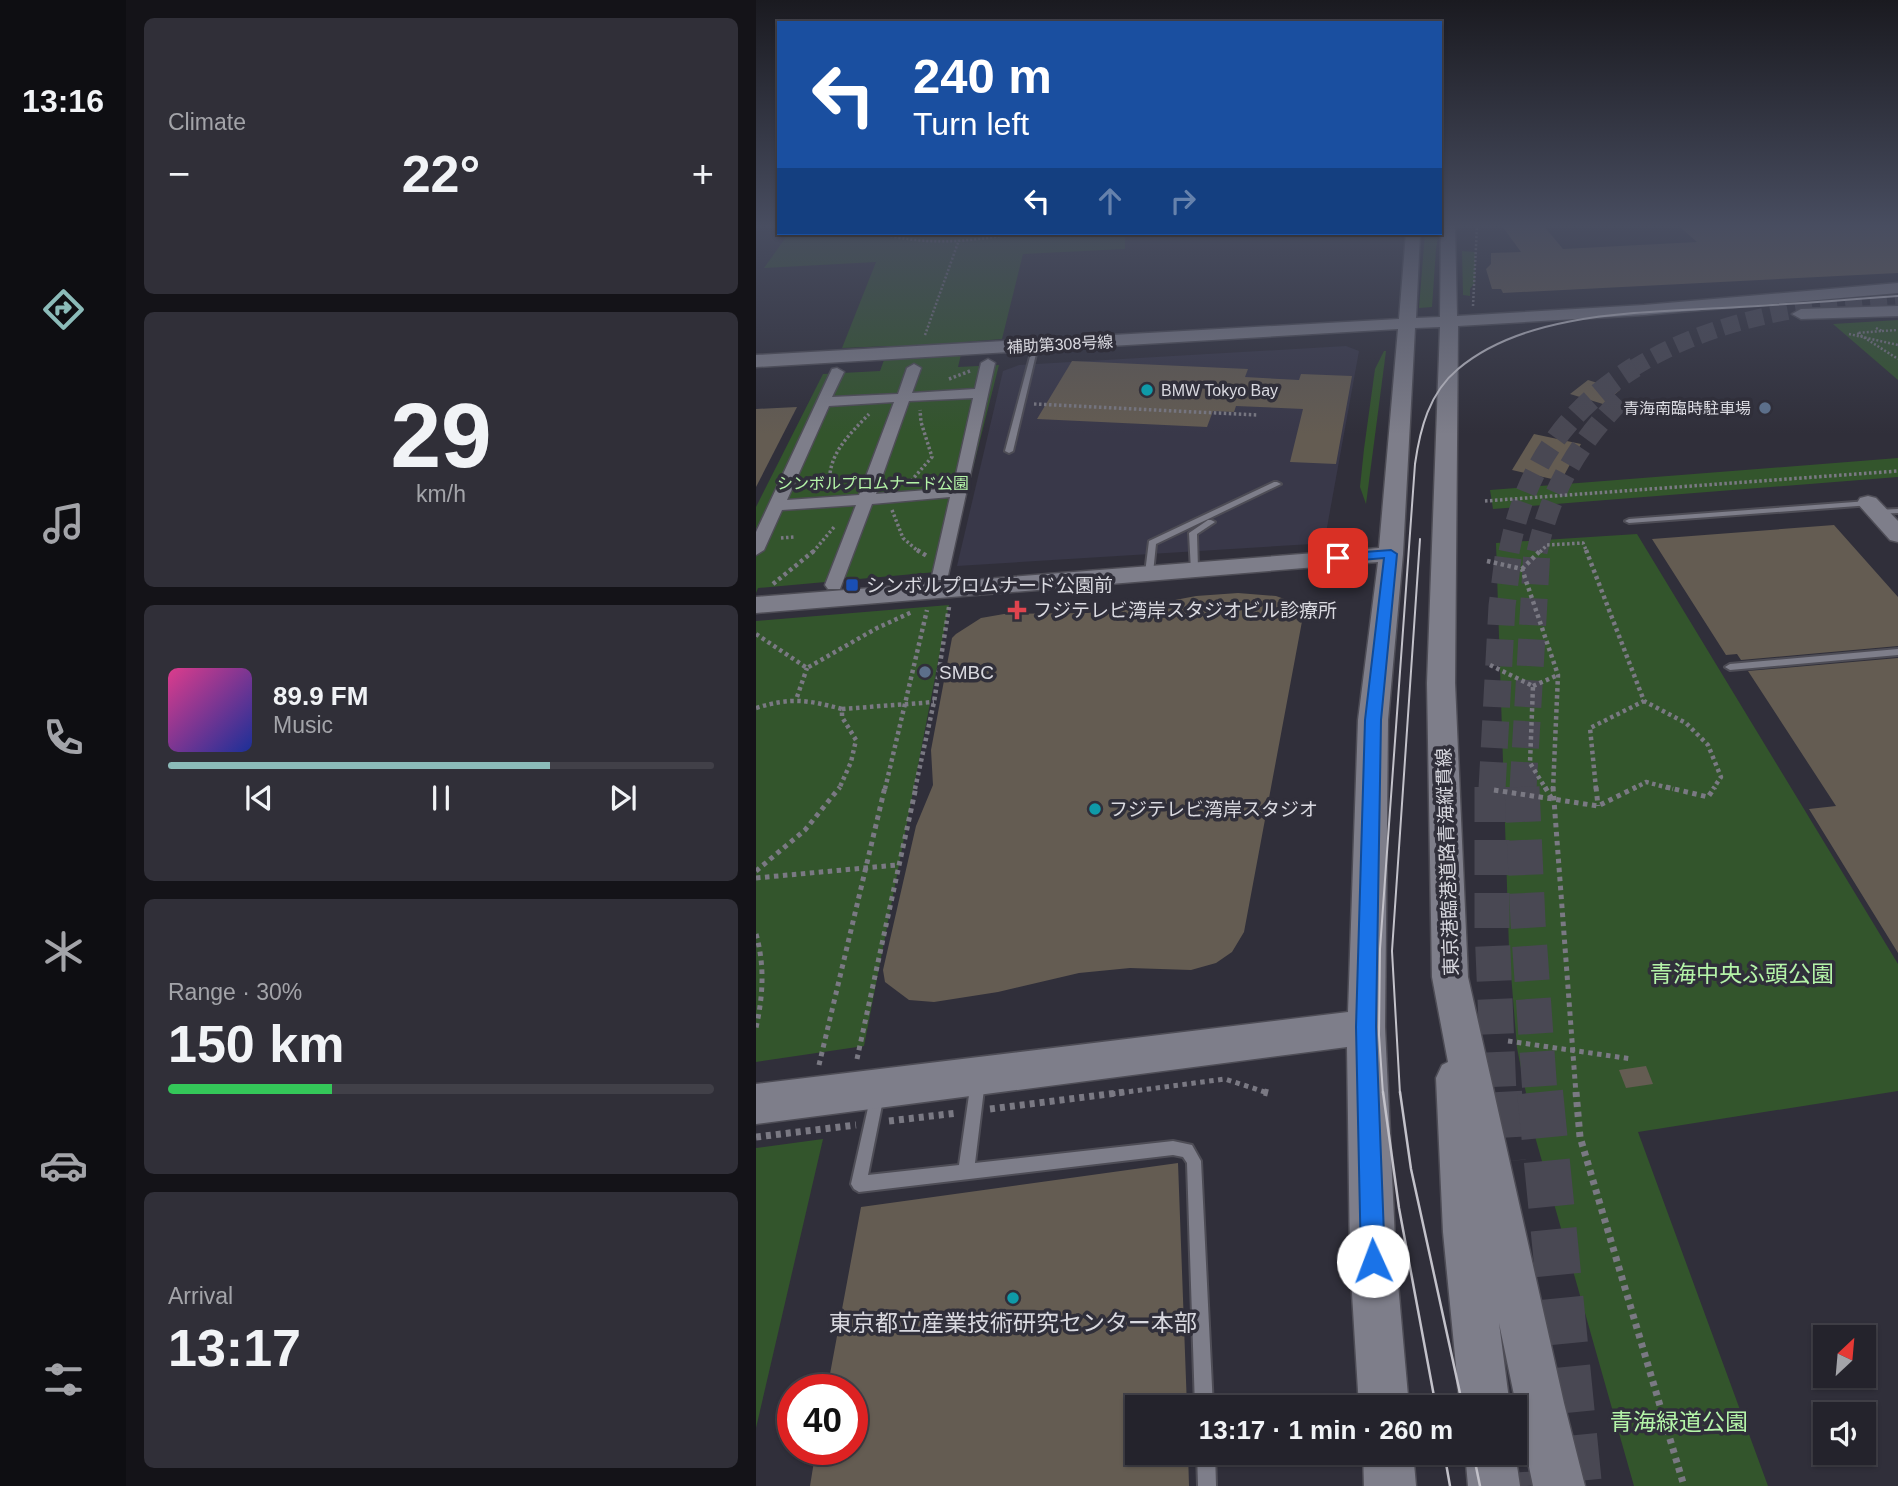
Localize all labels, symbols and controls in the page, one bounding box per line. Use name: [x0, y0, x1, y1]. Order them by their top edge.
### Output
icon: left: [798, 49, 889, 140]
text: 240 m: [913, 49, 1052, 103]
text: 13:16: [22, 83, 104, 119]
text: Turn left: [913, 106, 1029, 142]
text: Climate: [168, 109, 246, 135]
text: 22°: [402, 145, 480, 203]
text: −: [168, 153, 190, 195]
text: +: [692, 153, 714, 195]
icon: left: [1018, 182, 1056, 220]
icon: ahead: [1091, 182, 1129, 220]
icon: right: [1164, 182, 1202, 220]
icon: directions: [39, 285, 88, 334]
street label: 補助第308号線: [1006, 333, 1114, 356]
marker: BMW Tokyo Bay: [1139, 382, 1155, 398]
place label: BMW Tokyo Bay: [1161, 382, 1278, 399]
text: 29: [390, 385, 492, 486]
place label: 青海南臨時駐車場: [1623, 400, 1751, 417]
marker: 青海南臨時駐車場: [1757, 400, 1773, 416]
park label: シンボルプロムナード公園: [777, 475, 969, 492]
text: km/h: [416, 481, 466, 507]
icon: music: [39, 499, 88, 548]
pin: [1308, 528, 1368, 588]
icon: arrive: [1319, 539, 1357, 577]
place label: シンボルプロムナード公園前: [866, 575, 1113, 596]
marker: シンボルプロムナード公園前: [844, 577, 860, 593]
marker: フジテレビ湾岸スタジオビル診療所: [1007, 600, 1027, 620]
place label: フジテレビ湾岸スタジオビル診療所: [1033, 600, 1337, 621]
place label: SMBC: [939, 662, 994, 683]
marker: SMBC: [917, 664, 933, 680]
text: 89.9 FM: [273, 681, 368, 711]
text: Music: [273, 712, 333, 738]
icon: phone: [39, 713, 88, 762]
street label: 東京港臨港道路青海縦貫線: [1433, 748, 1462, 976]
icon: previous: [240, 779, 278, 817]
icon: pause: [422, 779, 460, 817]
icon: next: [604, 779, 642, 817]
place label: フジテレビ湾岸スタジオ: [1109, 799, 1318, 820]
marker: フジテレビ湾岸スタジオ: [1087, 801, 1103, 817]
icon: climate: [39, 927, 88, 976]
park label: 青海中央ふ頭公園: [1650, 961, 1834, 987]
text: Range · 30%: [168, 979, 302, 1005]
text: 150 km: [168, 1015, 344, 1073]
icon: car: [39, 1141, 88, 1190]
position arrow: [1336, 1224, 1410, 1298]
text: Arrival: [168, 1283, 233, 1309]
marker: 東京都立産業技術研究センター本部: [1005, 1290, 1021, 1306]
place label: 東京都立産業技術研究センター本部: [829, 1310, 1197, 1336]
text: 13:17: [168, 1319, 301, 1377]
north arrow: [1813, 1325, 1876, 1388]
map controls: [1813, 1325, 1876, 1465]
icon: filters: [39, 1355, 88, 1404]
speed limit sign: 40: [777, 1374, 868, 1465]
button: sound: [1813, 1402, 1876, 1465]
park label: 青海緑道公園: [1610, 1409, 1748, 1435]
text: 13:17 · 1 min · 260 m: [1199, 1415, 1453, 1445]

